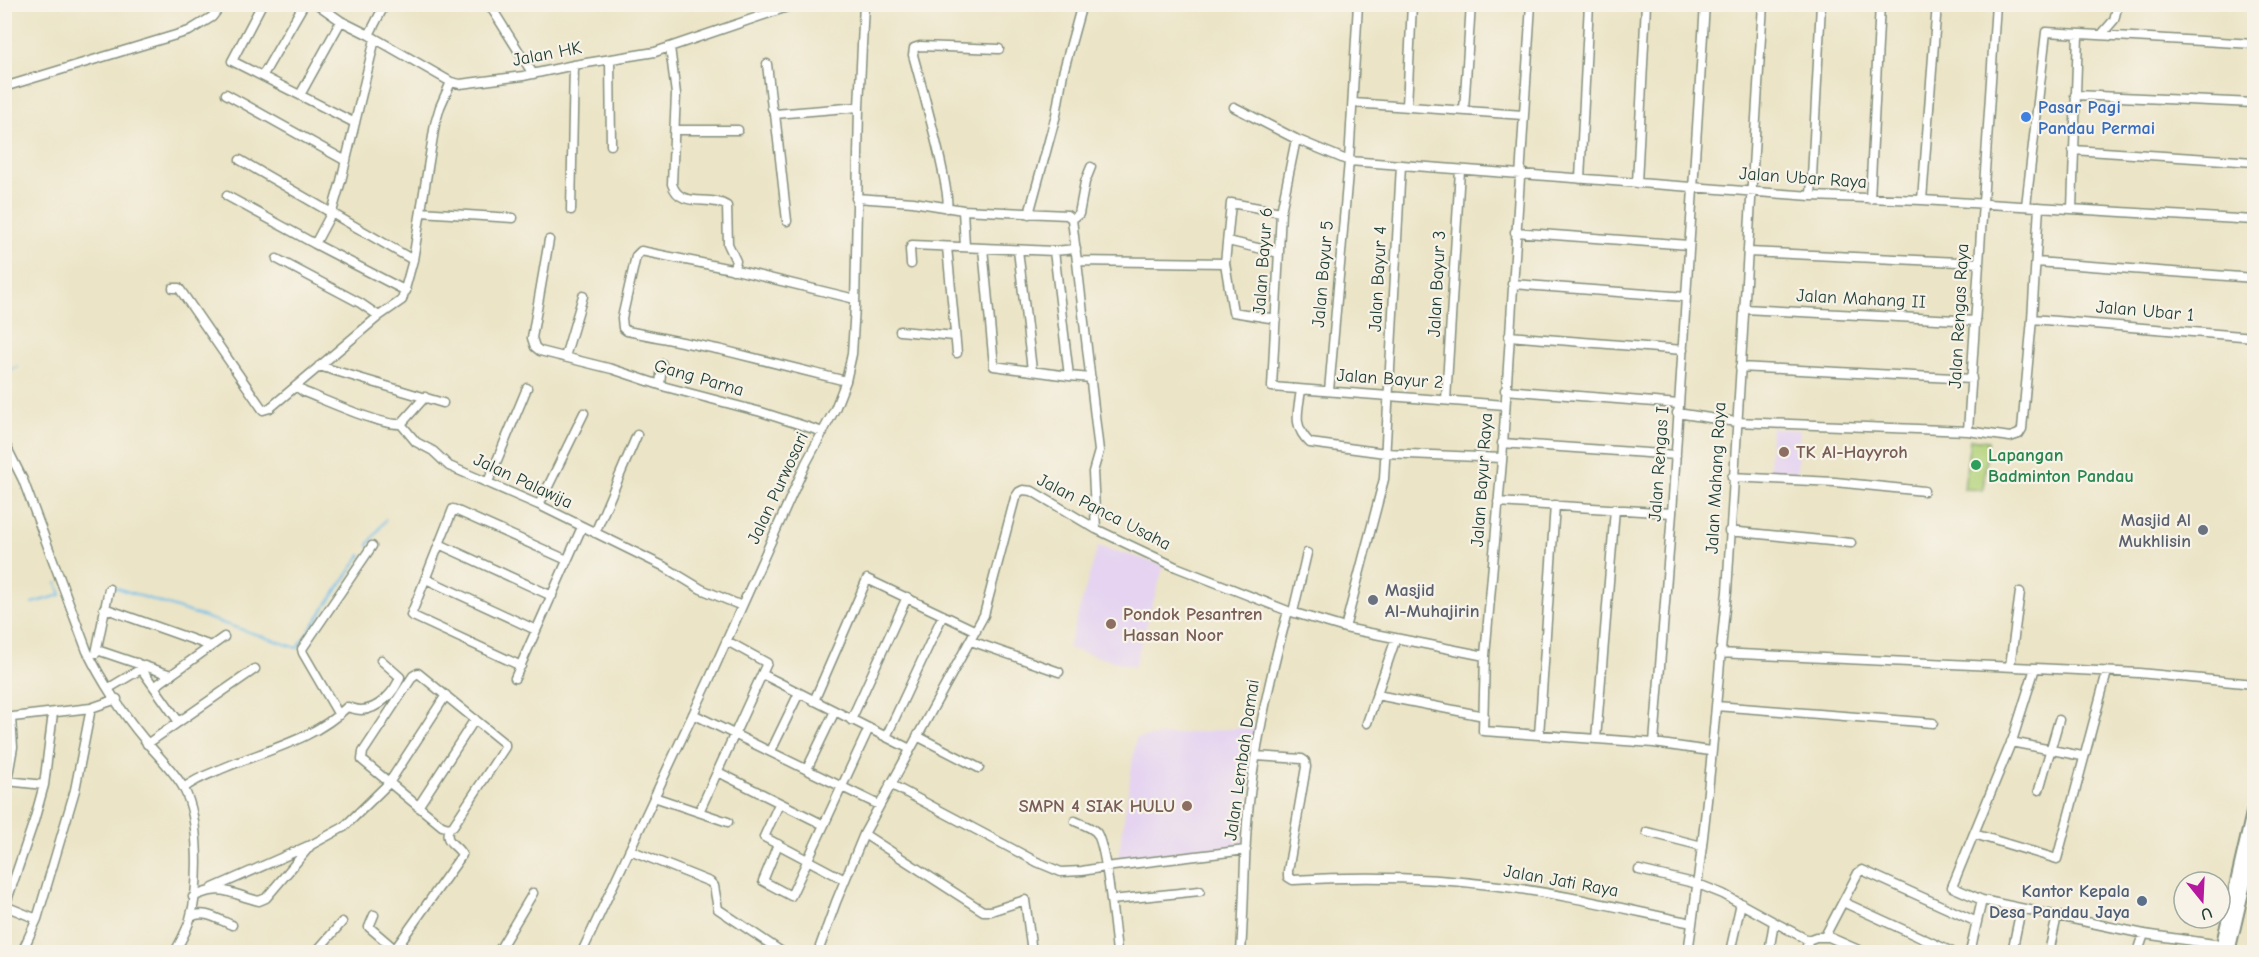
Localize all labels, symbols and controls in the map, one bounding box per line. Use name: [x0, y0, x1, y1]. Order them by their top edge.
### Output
street label: Jalan HK: [511, 37, 583, 71]
place label: Pasar Pagi Pandau Permai: [2038, 97, 2155, 139]
marker: Pasar Pagi Pandau Permai: [2019, 110, 2033, 124]
street label: Jalan Ubar Raya: [1738, 163, 1868, 193]
street label: Jalan Bayur 6: [1249, 207, 1277, 315]
street label: Jalan Bayur 5: [1308, 220, 1338, 328]
street label: Jalan Bayur 4: [1365, 225, 1391, 333]
street label: Jalan Bayur 3: [1424, 230, 1450, 338]
street label: Jalan Rengas Raya: [1945, 243, 1973, 389]
street label: Jalan Mahang II: [1796, 285, 1926, 313]
street label: Jalan Ubar 1: [2095, 296, 2195, 326]
street label: Gang Parna: [652, 355, 746, 401]
street label: Jalan Bayur 2: [1336, 365, 1444, 393]
street label: Jalan Mahang Raya: [1702, 401, 1730, 555]
street label: Jalan Rengas I: [1644, 406, 1674, 522]
street label: Jalan Bayur Raya: [1467, 412, 1497, 548]
street label: Jalan Purwosari: [743, 429, 813, 547]
place label: TK Al-Hayyroh: [1796, 442, 1908, 463]
marker: TK Al-Hayyroh: [1777, 445, 1791, 459]
place label: Lapangan Badminton Pandau: [1988, 445, 2134, 487]
street label: Jalan Palawija: [470, 449, 576, 513]
marker: Lapangan Badminton Pandau: [1969, 458, 1983, 472]
street label: Jalan Panca Usaha: [1034, 469, 1174, 555]
place label: Masjid Al Mukhlisin: [2118, 510, 2191, 552]
marker: Masjid Al Mukhlisin: [2196, 523, 2210, 537]
place label: Masjid Al-Muhajirin: [1385, 580, 1480, 622]
marker: Masjid Al-Muhajirin: [1366, 593, 1380, 607]
place label: Pondok Pesantren Hassan Noor: [1123, 604, 1263, 646]
marker: Pondok Pesantren Hassan Noor: [1104, 617, 1118, 631]
street label: Jalan Lembah Damai: [1220, 678, 1264, 842]
place label: SMPN 4 SIAK HULU: [1019, 796, 1175, 817]
marker: SMPN 4 SIAK HULU: [1180, 799, 1194, 813]
street label: Jalan Jati Raya: [1502, 861, 1620, 901]
north arrow: [2172, 870, 2232, 930]
place label: Kantor Kepala Desa Pandau Jaya: [1989, 881, 2130, 923]
marker: Kantor Kepala Desa Pandau Jaya: [2135, 894, 2149, 908]
text: U: [2198, 903, 2214, 924]

